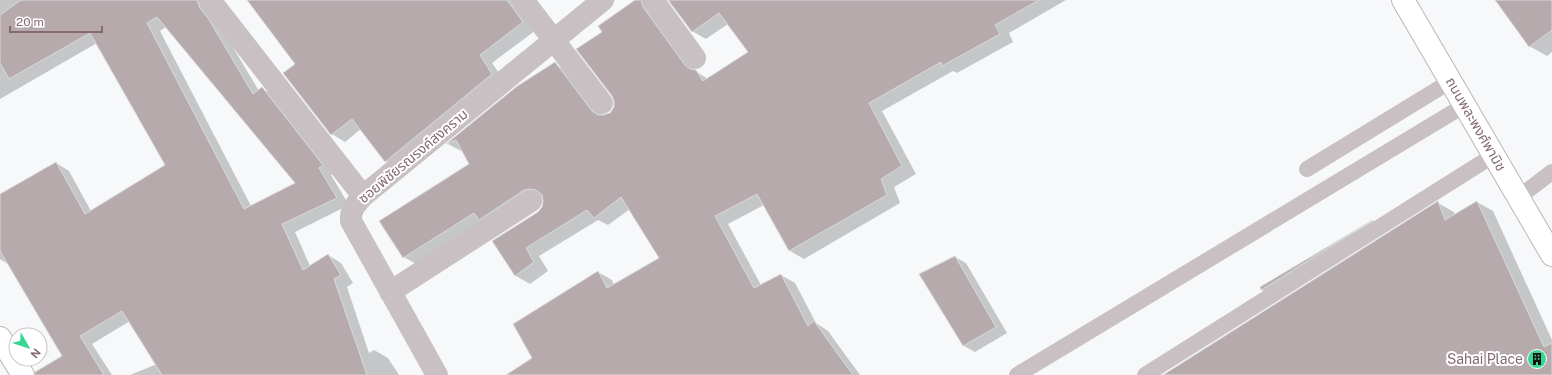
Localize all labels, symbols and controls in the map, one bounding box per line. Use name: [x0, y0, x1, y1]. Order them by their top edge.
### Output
scale bar: [10, 8, 102, 34]
text: 20 m: [16, 15, 44, 29]
street label: ถนนพละพงศ์พานิช: [1443, 74, 1509, 174]
street label: ซอยพิชัยรณรงค์สงคราม: [355, 106, 471, 206]
north arrow: [8, 327, 48, 367]
text: N: [28, 346, 43, 360]
building icon: Sahai Place: [1526, 348, 1548, 370]
place label: Sahai Place: [1447, 351, 1523, 367]

